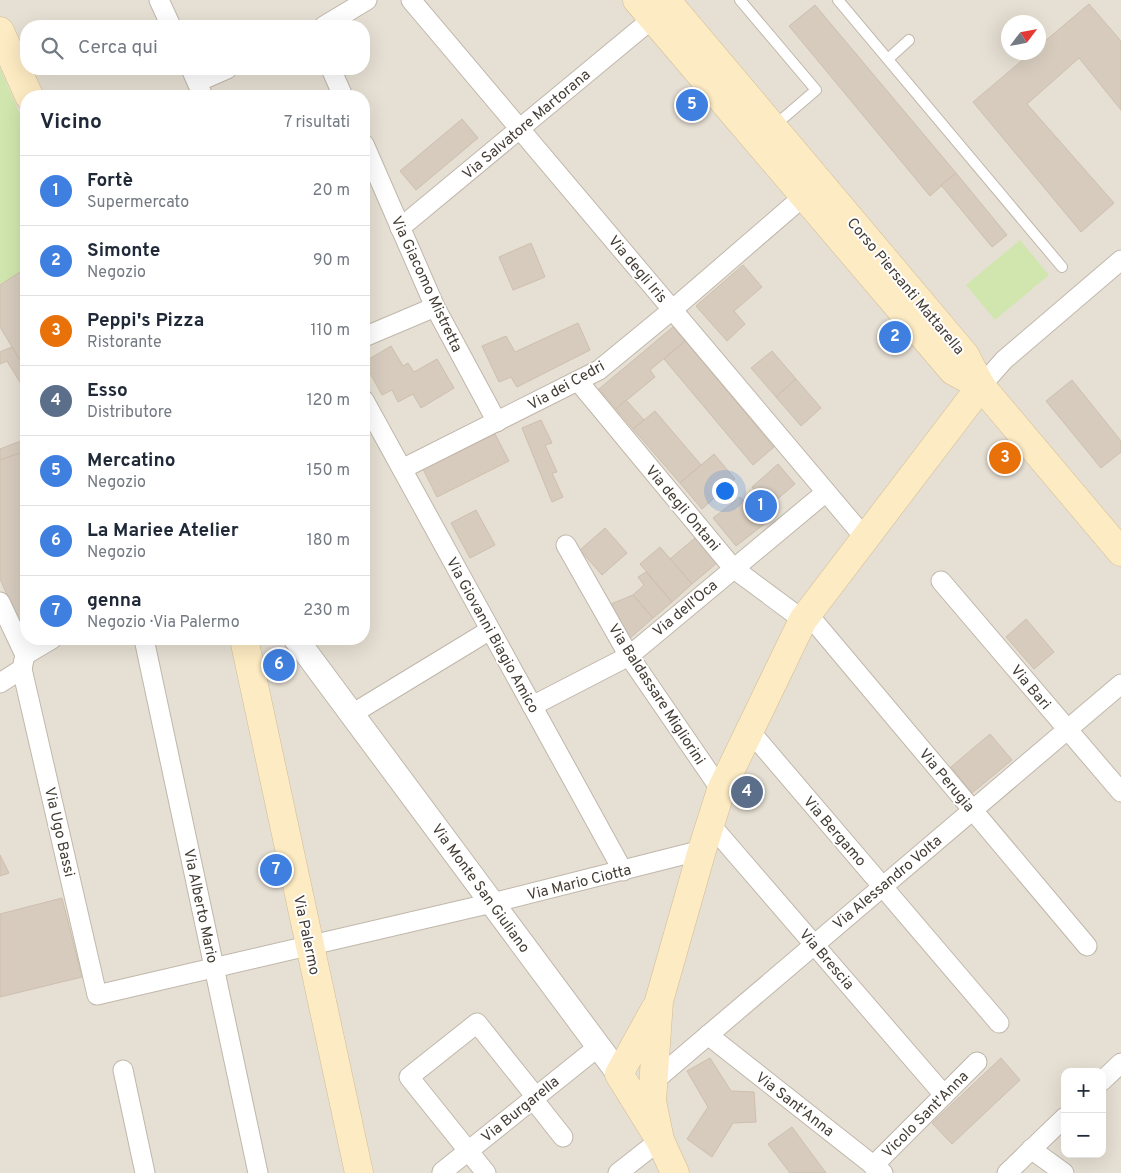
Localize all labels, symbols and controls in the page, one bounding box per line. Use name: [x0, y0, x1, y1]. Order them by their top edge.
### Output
north arrow: [1001, 15, 1046, 60]
search box: [20, 20, 370, 75]
icon: search: [38, 34, 66, 62]
text: Cerca qui: [78, 36, 158, 60]
street label: Via Salvatore Martorana: [459, 66, 595, 184]
pin: 5: [676, 86, 708, 124]
text: Vicino: [40, 109, 102, 136]
text: 7 risultati: [284, 113, 350, 133]
text: Fortè: [87, 169, 133, 193]
text: 1: [53, 181, 59, 201]
text: 20 m: [313, 181, 350, 201]
text: Supermercato: [87, 193, 189, 213]
street label: Via Giacomo Mistretta: [386, 214, 466, 356]
street label: Corso Piersanti Mattarella: [842, 215, 968, 359]
street label: Via degli Iris: [603, 232, 671, 308]
text: Simonte: [87, 239, 160, 263]
text: 2: [51, 251, 61, 271]
text: 90 m: [313, 251, 350, 271]
text: Negozio: [87, 263, 146, 283]
text: Peppi's Pizza: [87, 309, 204, 333]
pin: 2: [879, 318, 911, 356]
text: 3: [51, 321, 61, 341]
text: 110 m: [310, 321, 350, 341]
text: Ristorante: [87, 333, 162, 353]
street label: Via dei Cedri: [525, 357, 608, 415]
text: Esso: [87, 379, 128, 403]
text: 4: [51, 391, 61, 411]
text: 120 m: [307, 391, 350, 411]
text: Distributore: [87, 403, 172, 423]
pin: 3: [989, 439, 1021, 477]
text: Mercatino: [87, 449, 176, 473]
text: 5: [51, 461, 61, 481]
text: 150 m: [307, 461, 350, 481]
street label: Via degli Ontani: [640, 462, 723, 556]
text: Negozio: [87, 473, 146, 493]
your location: [712, 478, 738, 504]
pin: 1: [745, 487, 777, 525]
text: La Mariee Atelier: [87, 519, 239, 543]
text: 6: [51, 531, 61, 551]
text: 180 m: [307, 531, 350, 551]
text: Negozio: [87, 543, 146, 563]
street label: Via Giovanni Biagio Amico: [441, 554, 542, 717]
street label: Via dell'Oca: [650, 577, 722, 642]
text: genna: [87, 589, 142, 613]
text: 7: [52, 601, 60, 621]
text: 230 m: [303, 601, 350, 621]
text: Negozio · Via Palermo: [87, 613, 240, 633]
street label: Via Baldassare Migliorini: [603, 621, 708, 769]
pin: 6: [263, 646, 295, 684]
street label: Via Bari: [1006, 662, 1054, 714]
street label: Via Perugia: [914, 745, 978, 817]
pin: 4: [731, 773, 763, 811]
street label: Via Ugo Bassi: [39, 786, 78, 879]
street label: Via Bergamo: [798, 793, 869, 871]
street label: Via Monte San Giuliano: [426, 821, 533, 957]
street label: Via Alessandro Volta: [830, 832, 946, 934]
street label: Via Alberto Mario: [178, 847, 221, 965]
pin: 7: [260, 851, 292, 889]
street label: Via Mario Ciotta: [525, 861, 633, 906]
street label: Via Palermo: [288, 894, 323, 977]
street label: Via Brescia: [794, 926, 857, 994]
street label: Vicolo Sant'Anna: [879, 1068, 973, 1162]
map controls: [1061, 1068, 1106, 1158]
button: +: [1061, 1068, 1106, 1113]
street label: Via Sant'Anna: [751, 1069, 837, 1142]
street label: Via Burgarella: [478, 1073, 564, 1147]
button: −: [1061, 1113, 1106, 1158]

